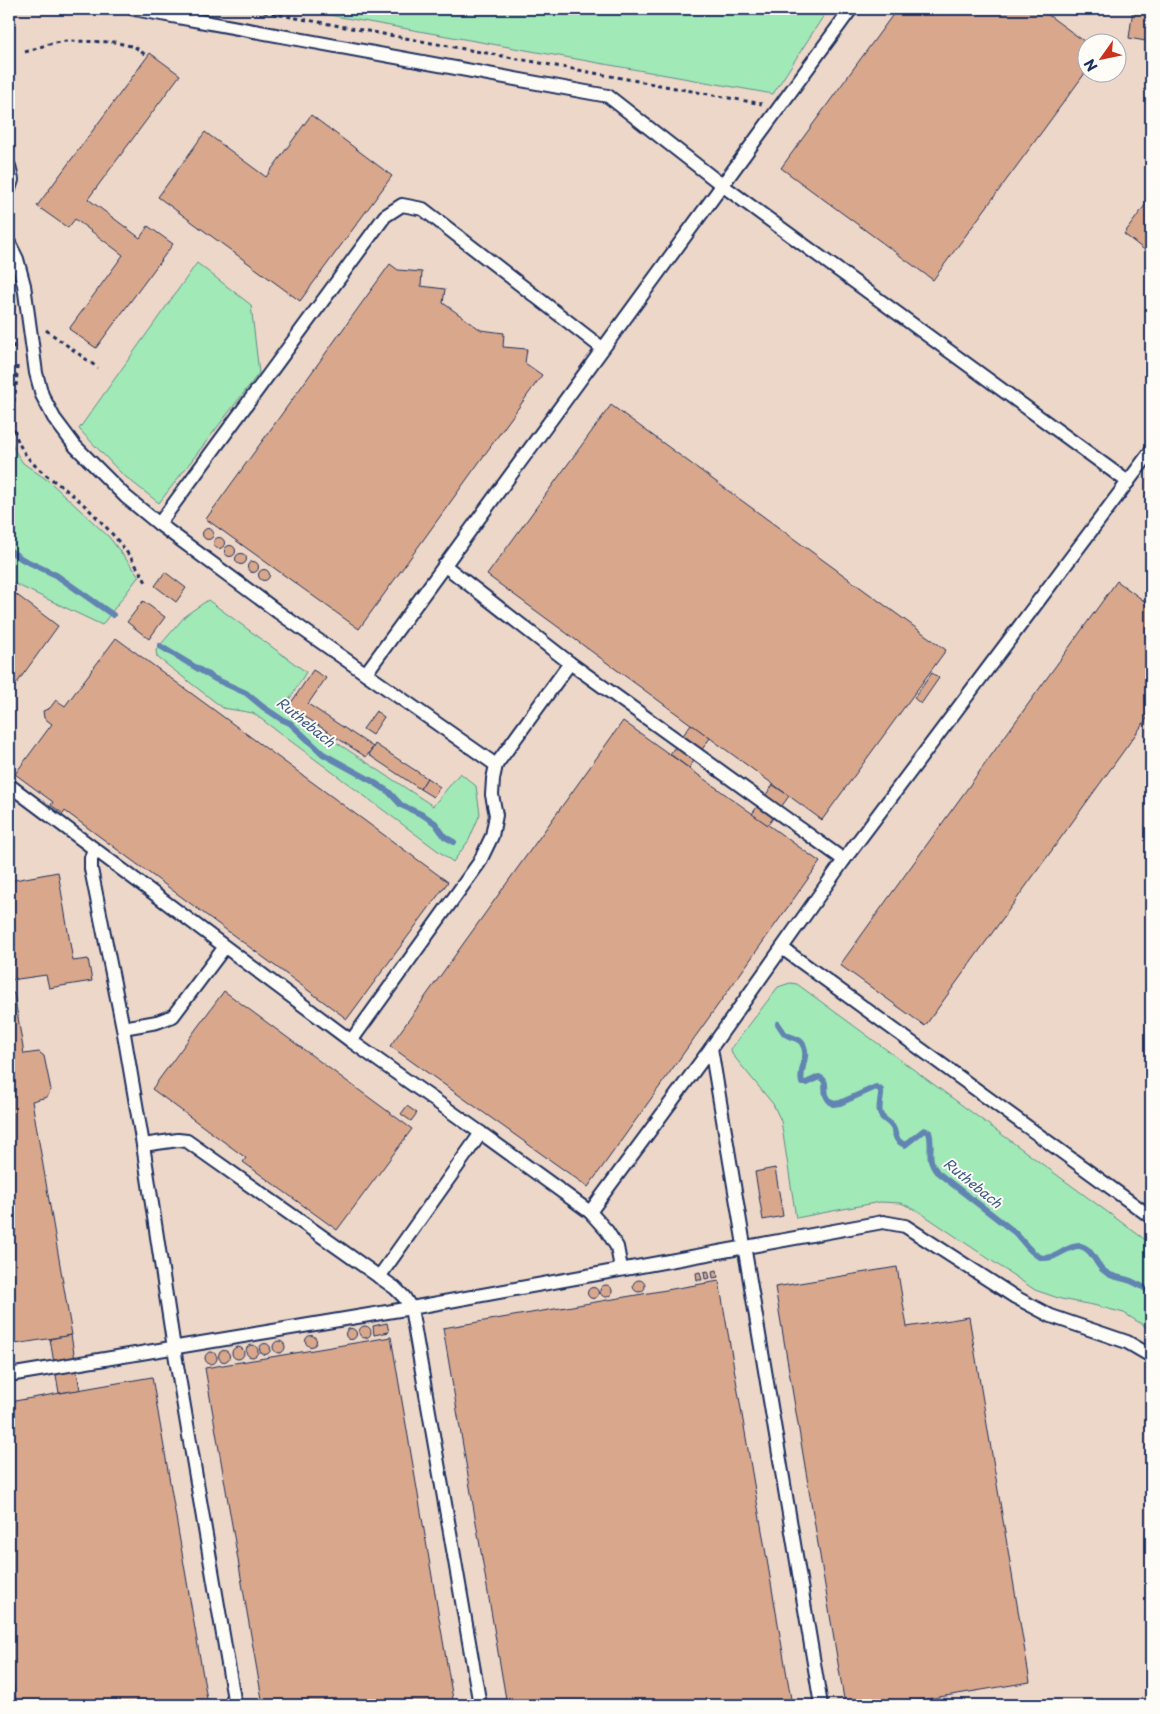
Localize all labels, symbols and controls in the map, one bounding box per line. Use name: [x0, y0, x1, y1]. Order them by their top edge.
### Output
north arrow: [1078, 32, 1128, 82]
text: N: [1079, 55, 1103, 76]
water label: Ruthebach: [272, 692, 340, 753]
water label: Ruthebach: [939, 1153, 1007, 1214]

